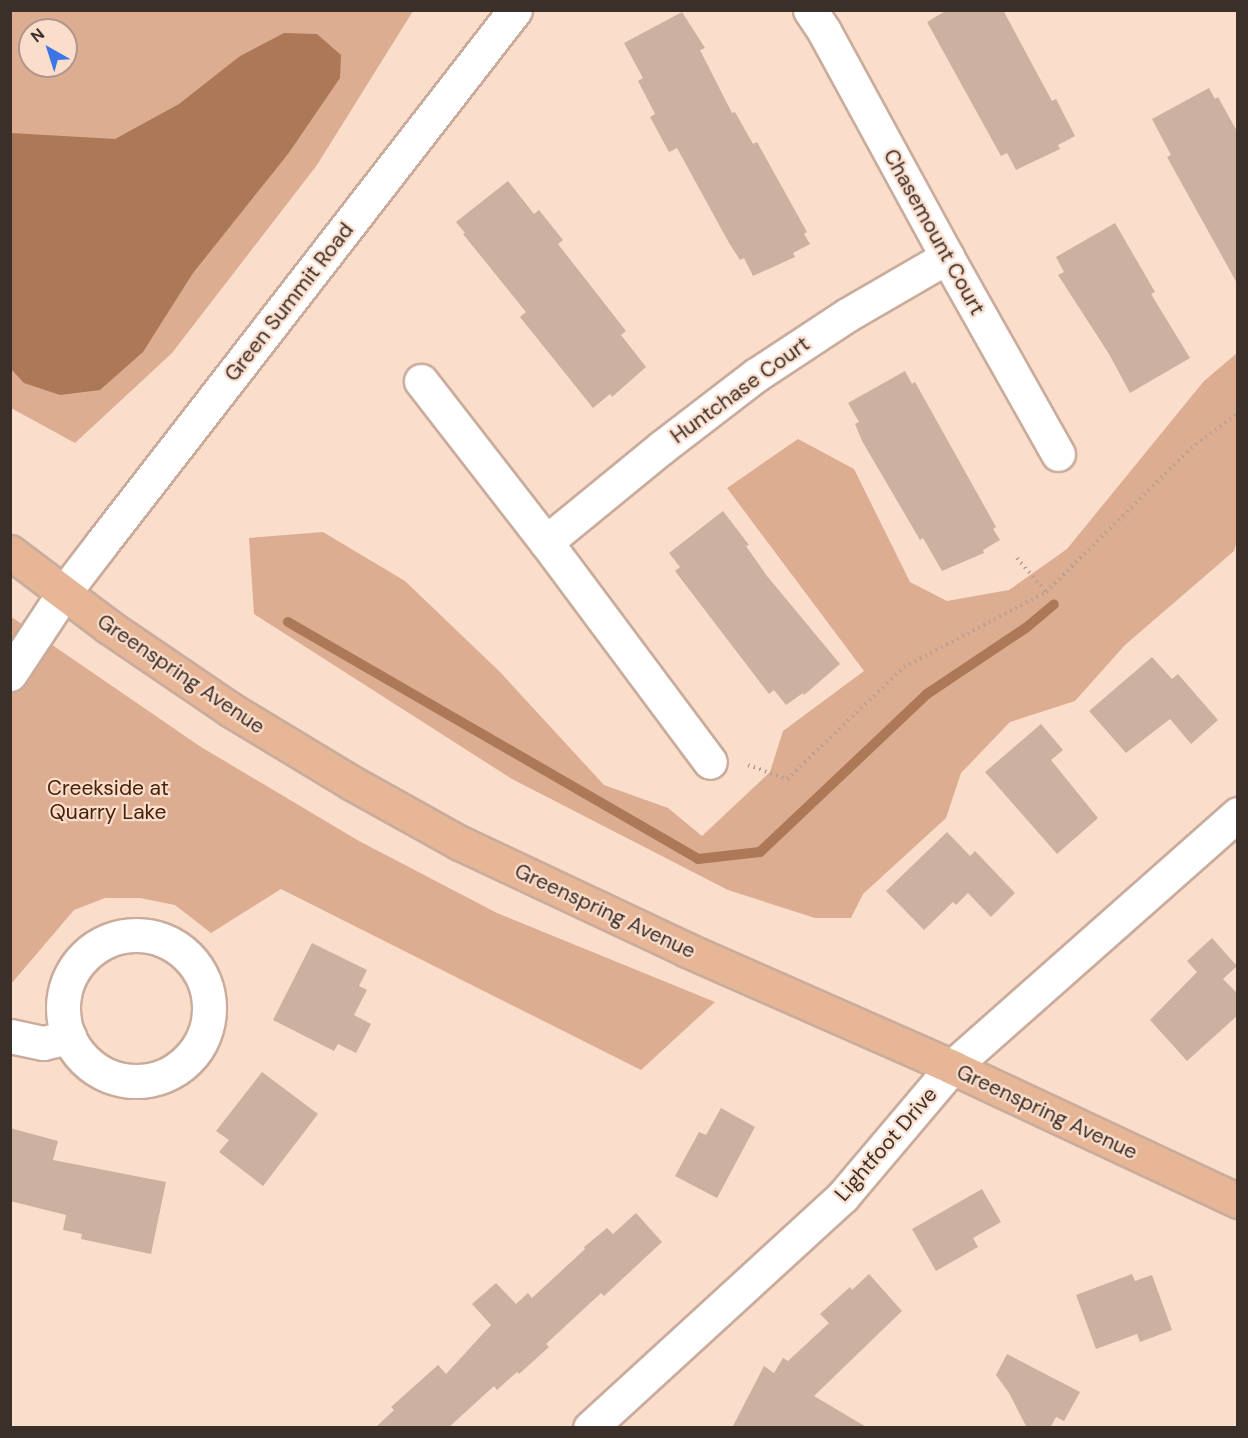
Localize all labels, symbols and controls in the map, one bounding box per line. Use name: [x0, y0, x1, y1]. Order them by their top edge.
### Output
north arrow: [18, 18, 78, 78]
text: N: [26, 23, 49, 47]
street label: Chasemount Court: [878, 145, 990, 319]
street label: Green Summit Road: [219, 218, 359, 386]
street label: Huntchase Court: [666, 331, 814, 449]
street label: Greenspring Avenue: [93, 609, 269, 739]
park label: Creekside at Quarry Lake: [47, 775, 169, 825]
street label: Greenspring Avenue: [511, 858, 699, 964]
street label: Greenspring Avenue: [953, 1059, 1141, 1165]
street label: Lightfoot Drive: [830, 1082, 942, 1206]

